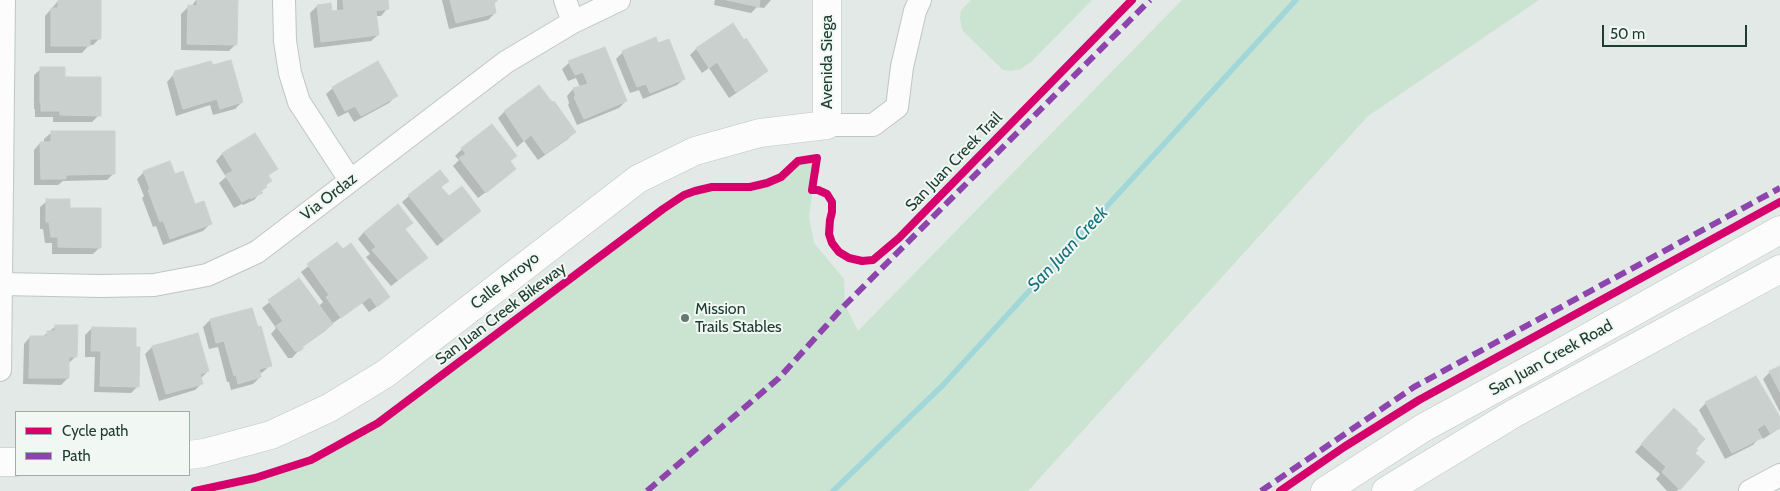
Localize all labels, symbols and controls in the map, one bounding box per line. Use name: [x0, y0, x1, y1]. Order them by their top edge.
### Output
street label: Avenida Siega: [817, 15, 837, 109]
scale bar: [1605, 15, 1750, 47]
text: 50 m: [1610, 25, 1645, 43]
street label: San Juan Creek Trail: [902, 108, 1006, 216]
street label: Via Ordaz: [297, 169, 361, 225]
water label: San Juan Creek: [1023, 202, 1113, 296]
street label: Calle Arroyo: [467, 248, 543, 314]
street label: San Juan Creek Bikeway: [432, 259, 570, 369]
place label: Mission Trails Stables: [695, 299, 782, 337]
marker: Mission Trails Stables: [679, 312, 691, 324]
street label: San Juan Creek Road: [1486, 316, 1616, 400]
legend: [15, 411, 190, 476]
text: Cycle path: [62, 422, 128, 440]
text: Path: [62, 447, 91, 465]

